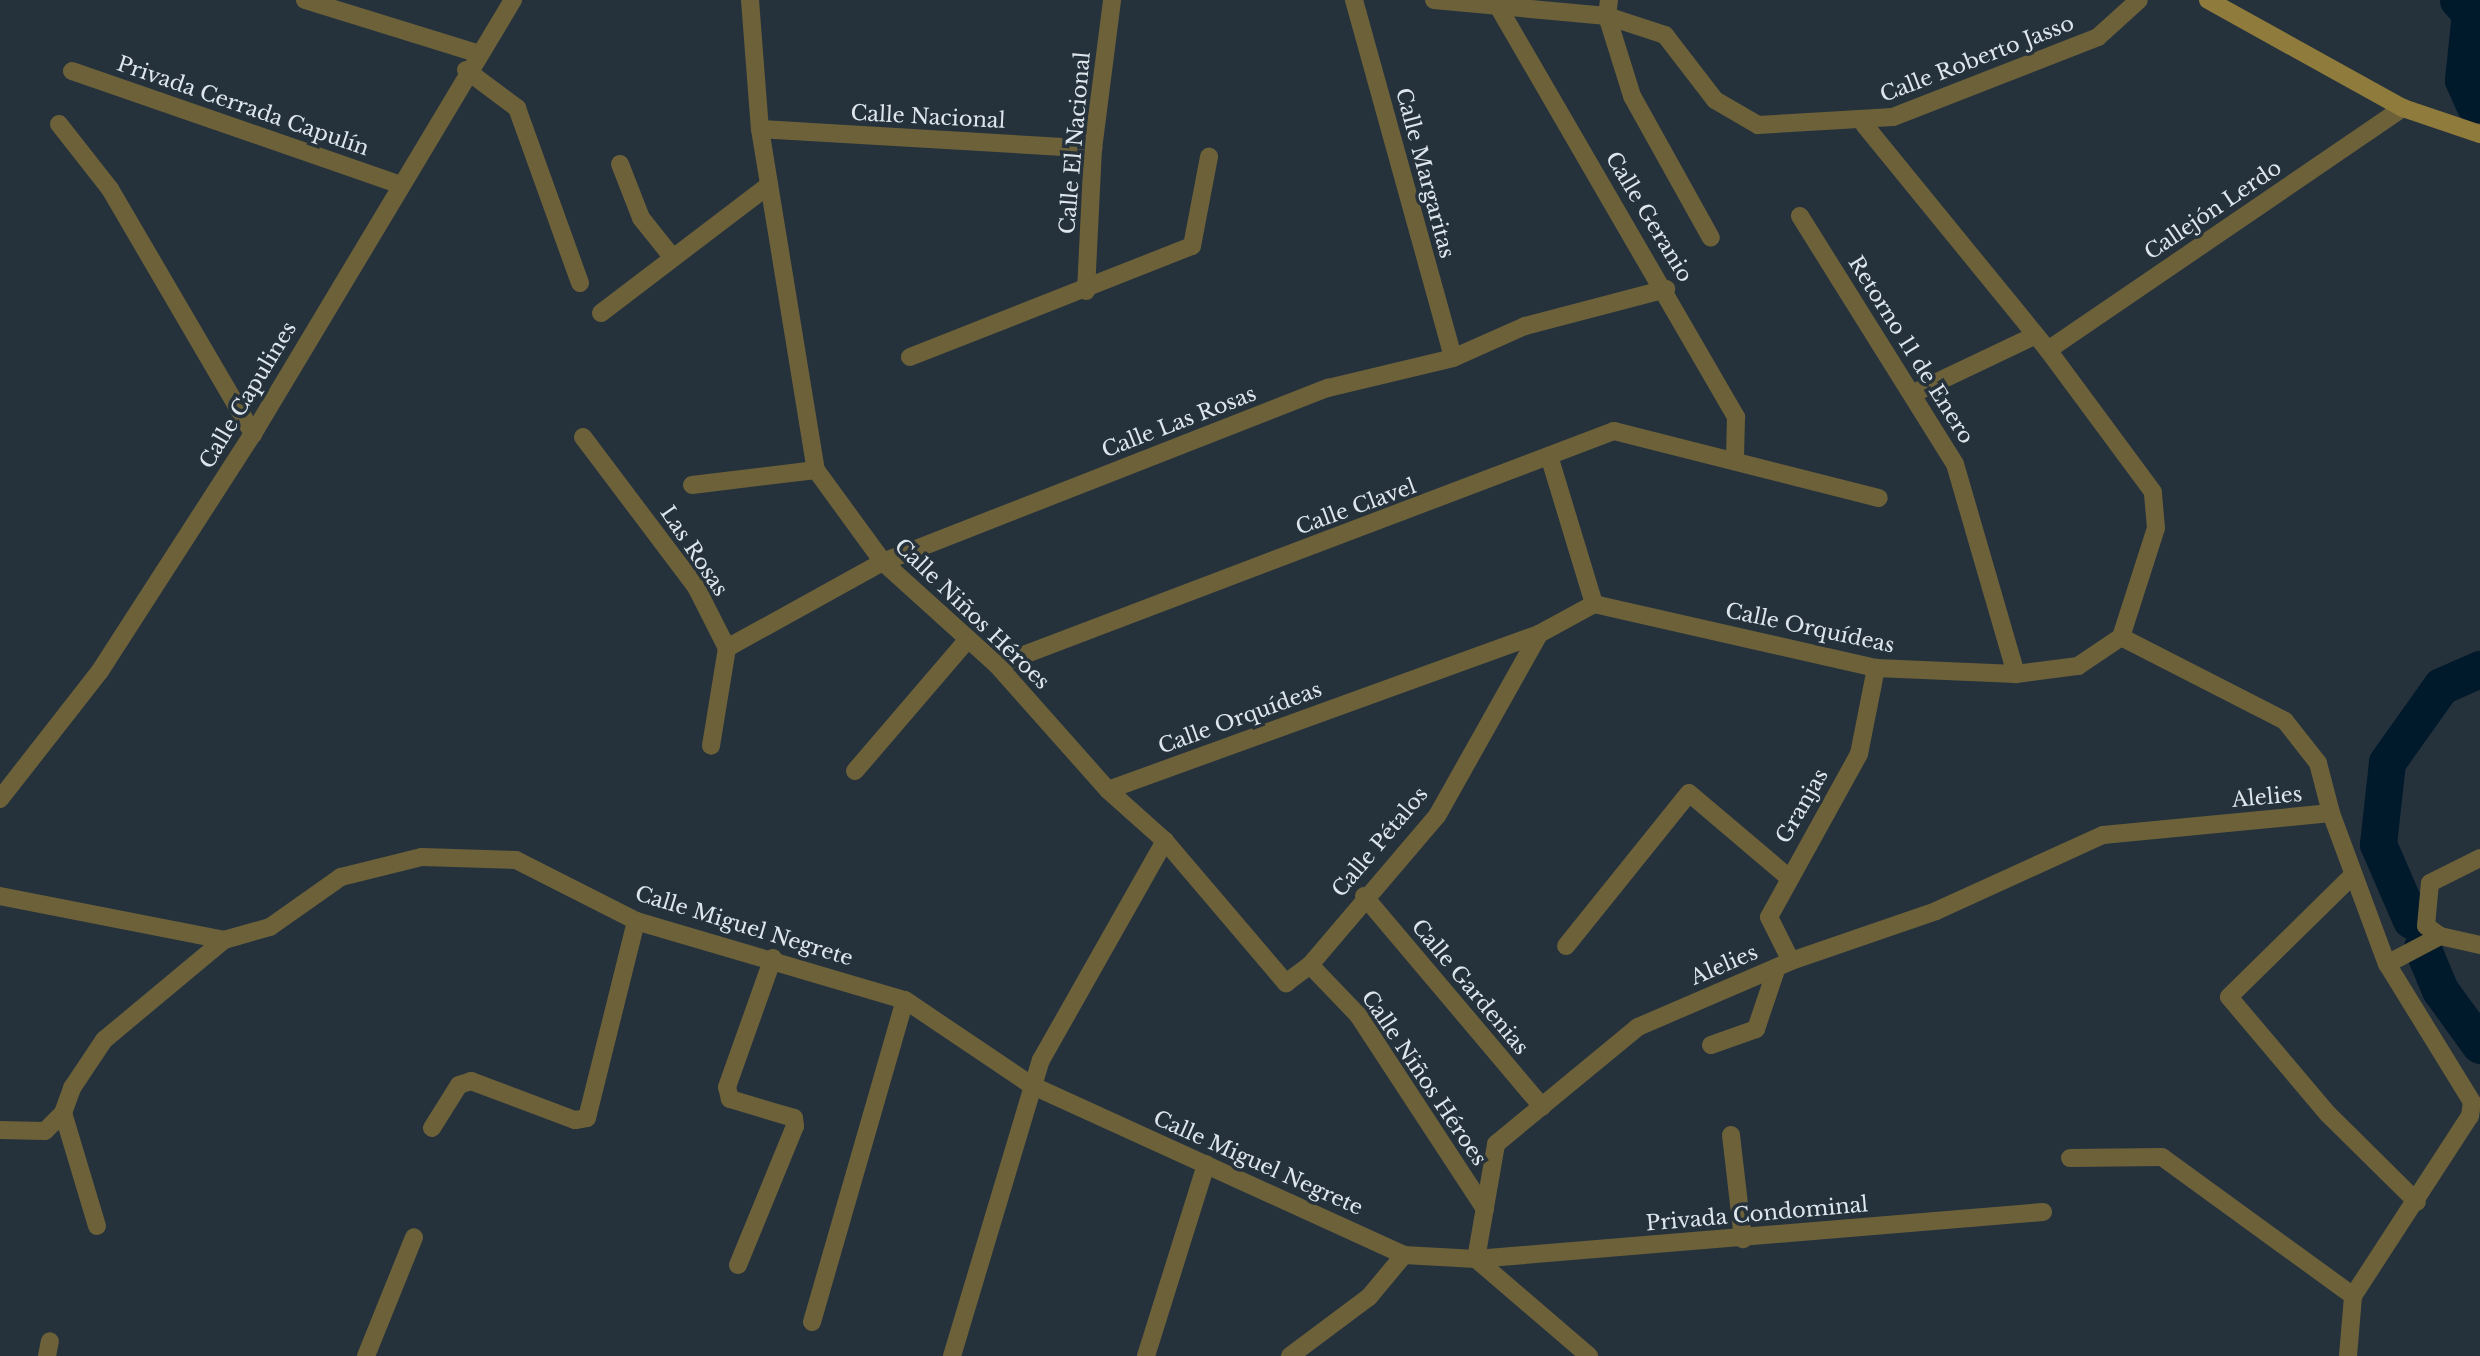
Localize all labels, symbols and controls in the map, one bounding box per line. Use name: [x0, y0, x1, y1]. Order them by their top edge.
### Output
street label: Calle Roberto Jasso: [1876, 10, 2078, 108]
street label: Privada Cerrada Capulín: [114, 51, 372, 161]
street label: Calle El Nacional: [1054, 51, 1096, 235]
street label: Calle Margaritas: [1390, 85, 1460, 261]
street label: Calle Nacional: [850, 100, 1006, 134]
street label: Calle Geranio: [1600, 147, 1698, 287]
street label: Callejón Lerdo: [2140, 155, 2286, 265]
street label: Retorno 11 de Enero: [1843, 251, 1979, 449]
street label: Calle Capulines: [194, 317, 302, 473]
street label: Calle Las Rosas: [1098, 381, 1260, 463]
street label: Calle Clavel: [1292, 474, 1420, 540]
street label: Las Rosas: [655, 501, 733, 601]
street label: Calle Niños Héroes: [889, 533, 1055, 695]
street label: Calle Orquídeas: [1723, 598, 1897, 658]
street label: Calle Orquídeas: [1155, 677, 1325, 759]
street label: Granjas: [1771, 764, 1833, 848]
street label: Alelies: [2231, 781, 2303, 813]
street label: Calle Pétalos: [1327, 782, 1433, 902]
street label: Calle Miguel Negrete: [632, 881, 856, 971]
street label: Calle Gardenias: [1406, 914, 1534, 1060]
street label: Alelies: [1687, 940, 1761, 990]
street label: Calle Niños Héroes: [1356, 986, 1492, 1170]
street label: Calle Miguel Negrete: [1149, 1105, 1367, 1221]
street label: Privada Condominal: [1645, 1192, 1869, 1236]

